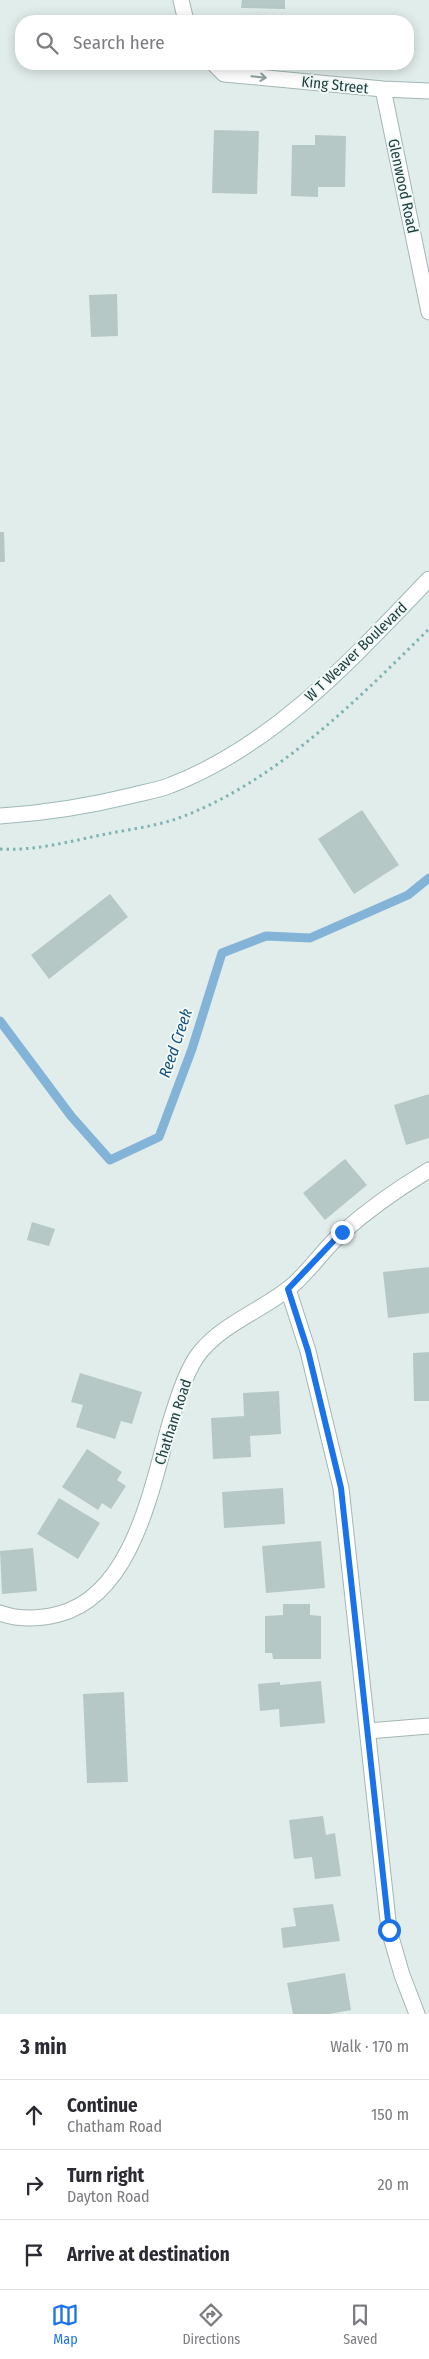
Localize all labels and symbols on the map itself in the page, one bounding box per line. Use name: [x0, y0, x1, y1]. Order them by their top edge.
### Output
one-way arrow: [251, 72, 267, 82]
street label: King Street: [301, 73, 369, 97]
street label: Glenwood Road: [384, 137, 422, 235]
street label: W T Weaver Boulevard: [301, 599, 411, 705]
water label: Reed Creek: [155, 1006, 196, 1080]
route end: [331, 1221, 354, 1244]
street label: Chatham Road: [151, 1377, 195, 1467]
route start: [378, 1919, 401, 1942]

